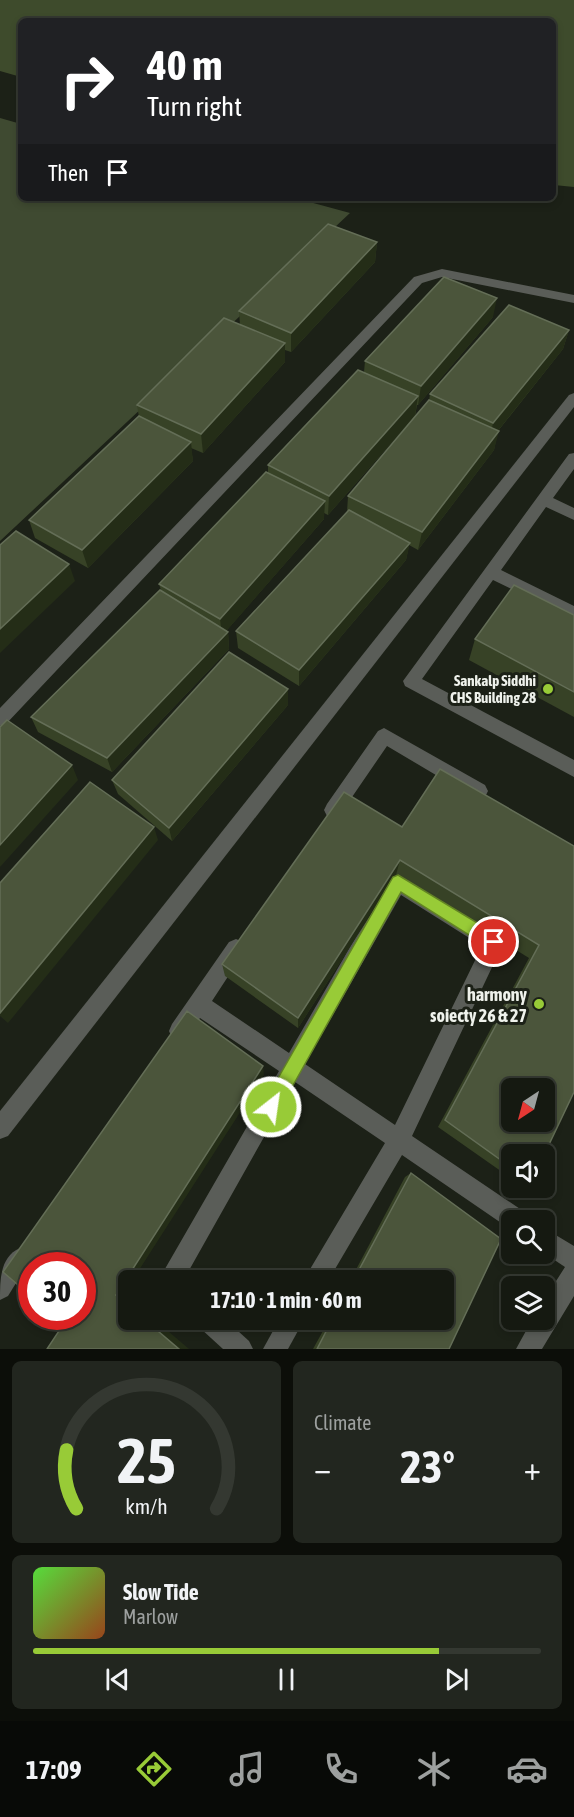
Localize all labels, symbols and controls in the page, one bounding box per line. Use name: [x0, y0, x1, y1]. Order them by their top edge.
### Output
text: 40 m: [147, 41, 222, 89]
icon: right: [48, 42, 126, 120]
text: Turn right: [147, 91, 242, 122]
icon: arrive: [101, 156, 134, 189]
text: Then: [48, 160, 89, 186]
place label: Sankalp Siddhi CHS Building 28: [450, 672, 536, 706]
marker: Sankalp Siddhi CHS Building 28: [541, 682, 555, 696]
pin: [468, 916, 519, 967]
icon: arrive: [477, 925, 510, 958]
place label: harmony soiecty 26 & 27: [430, 984, 528, 1026]
marker: harmony soiecty 26 & 27: [532, 997, 546, 1011]
position arrow: [239, 1075, 303, 1139]
north arrow: [501, 1078, 555, 1132]
map controls: [501, 1078, 555, 1330]
button: sound: [501, 1144, 555, 1198]
button: search: [501, 1210, 555, 1264]
speed limit sign: 30: [18, 1252, 96, 1330]
button: layers: [501, 1276, 555, 1330]
text: 17:10 · 1 min · 60 m: [210, 1287, 362, 1313]
text: Climate: [314, 1411, 371, 1434]
text: 25: [117, 1425, 176, 1496]
text: 23°: [400, 1441, 455, 1493]
text: −: [314, 1449, 331, 1487]
text: +: [524, 1449, 541, 1487]
text: km/h: [125, 1494, 168, 1519]
text: Slow Tide: [123, 1579, 199, 1605]
text: Marlow: [123, 1605, 178, 1628]
icon: previous: [101, 1663, 134, 1696]
icon: pause: [270, 1663, 303, 1696]
icon: next: [440, 1663, 473, 1696]
icon: directions: [133, 1748, 175, 1790]
icon: music: [226, 1748, 268, 1790]
icon: phone: [320, 1748, 362, 1790]
icon: climate: [413, 1748, 455, 1790]
icon: car: [506, 1748, 548, 1790]
text: 17:09: [26, 1754, 82, 1785]

